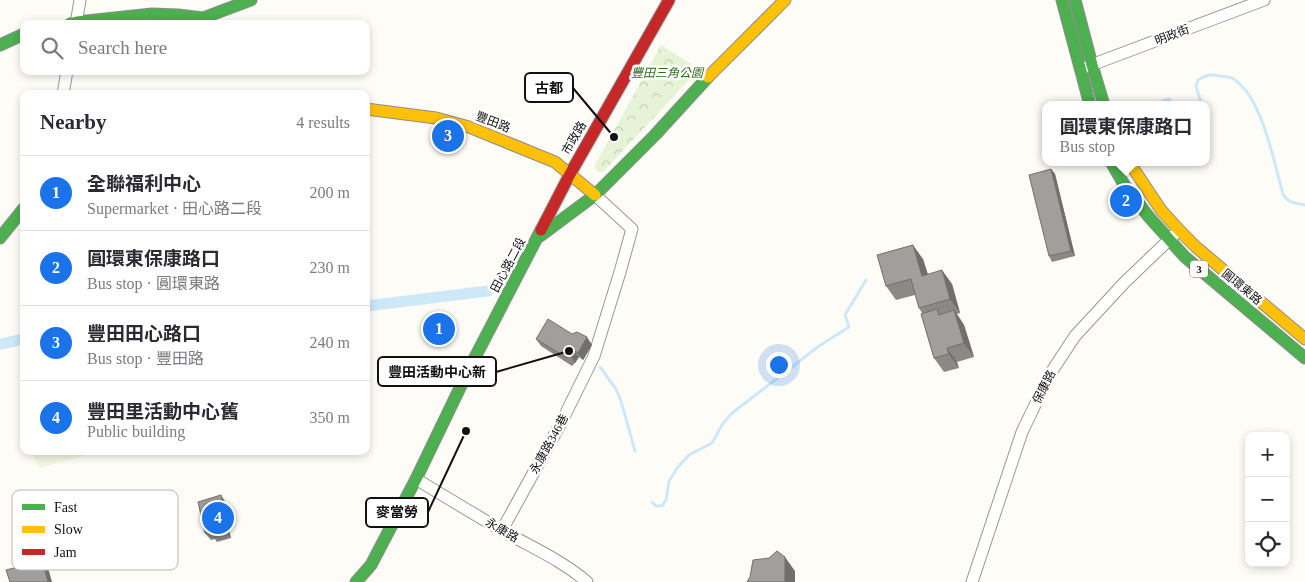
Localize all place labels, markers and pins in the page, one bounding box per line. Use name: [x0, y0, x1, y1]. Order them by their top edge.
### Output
callout: 古都: [525, 73, 573, 102]
pin: 3: [432, 117, 464, 155]
pin: 2: [1110, 182, 1142, 220]
pin: 1: [423, 310, 455, 348]
callout: 豐田活動中心新: [378, 357, 496, 386]
callout: 麥當勞: [366, 498, 428, 527]
pin: 4: [202, 499, 234, 537]

